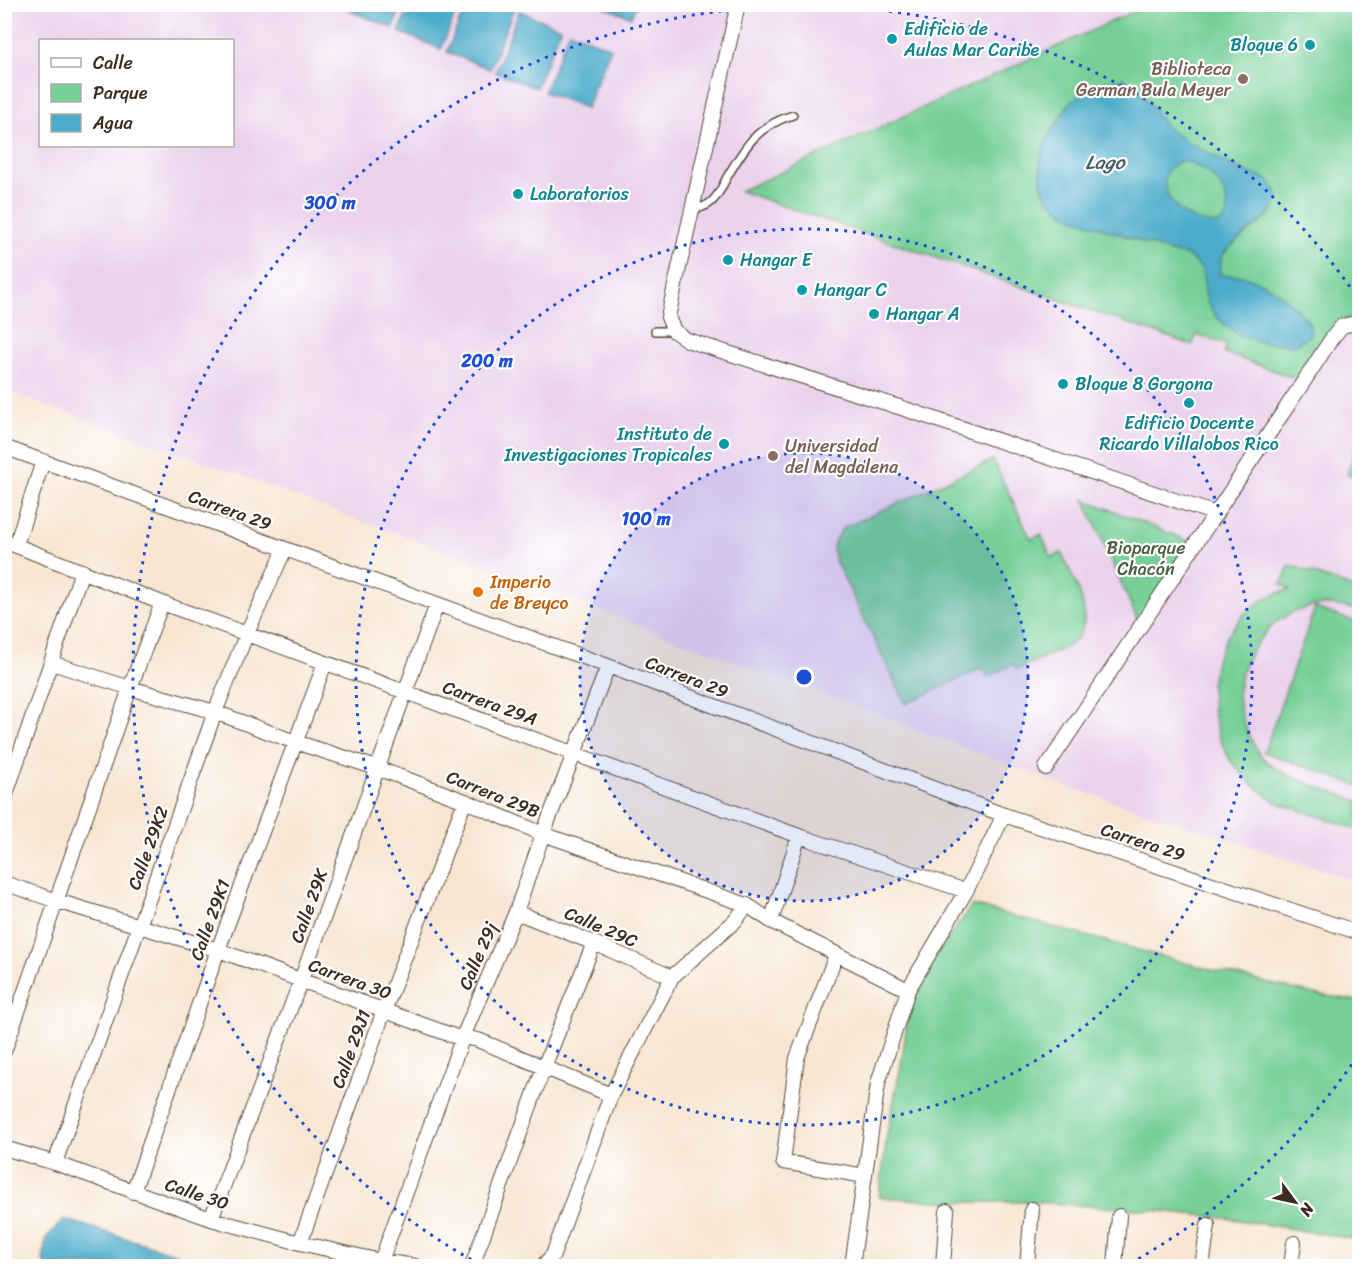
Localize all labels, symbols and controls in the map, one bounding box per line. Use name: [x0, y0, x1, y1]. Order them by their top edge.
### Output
place label: Edificio de Aulas Mar Caribe: [903, 13, 1040, 66]
place label: Bloque 6: [1230, 29, 1298, 61]
marker: Edificio de Aulas Mar Caribe: [885, 32, 899, 46]
marker: Bloque 6: [1303, 38, 1317, 52]
legend: [39, 39, 234, 147]
text: Calle: [93, 47, 133, 79]
place label: Biblioteca German Bula Meyer: [1076, 53, 1233, 106]
marker: Biblioteca German Bula Meyer: [1236, 72, 1250, 86]
text: Parque: [93, 77, 148, 109]
text: Agua: [92, 107, 134, 139]
water label: Lago: [1085, 145, 1127, 180]
place label: Laboratorios: [530, 178, 629, 210]
text: 300 m: [303, 187, 356, 219]
marker: Laboratorios: [511, 187, 525, 201]
place label: Hangar E: [740, 244, 813, 276]
marker: Hangar E: [721, 253, 735, 267]
place label: Hangar C: [814, 274, 888, 306]
marker: Hangar C: [795, 283, 809, 297]
place label: Hangar A: [886, 298, 959, 330]
marker: Hangar A: [867, 307, 881, 321]
text: 200 m: [460, 345, 513, 377]
place label: Bloque 8 Gorgona: [1075, 368, 1213, 400]
marker: Bloque 8 Gorgona: [1056, 377, 1070, 391]
marker: Edificio Docente Ricardo Villalobos Rico: [1182, 396, 1196, 410]
place label: Edificio Docente Ricardo Villalobos Rico: [1099, 407, 1279, 460]
place label: Instituto de Investigaciones Tropicales: [503, 418, 713, 471]
place label: Universidad del Magdalena: [785, 430, 899, 483]
marker: Instituto de Investigaciones Tropicales: [717, 437, 731, 451]
marker: Universidad del Magdalena: [766, 449, 780, 463]
street label: Carrera 29: [184, 480, 276, 540]
text: 100 m: [622, 503, 671, 535]
park label: Bioparque Chacón: [1106, 532, 1186, 585]
place label: Imperio de Breyco: [489, 566, 569, 619]
marker: Imperio de Breyco: [471, 585, 485, 599]
street label: Carrera 29: [641, 647, 733, 707]
centre of rings: [794, 667, 814, 687]
street label: Carrera 29A: [438, 671, 542, 735]
street label: Carrera 29B: [441, 761, 545, 827]
street label: Calle 29K2: [118, 802, 178, 894]
street label: Carrera 29: [1097, 813, 1189, 871]
street label: Calle 29K: [281, 863, 338, 948]
street label: Calle 29K1: [181, 875, 240, 965]
street label: Calle 29C: [559, 897, 643, 957]
street label: Calle 29j: [449, 916, 507, 995]
street label: Carrera 30: [304, 949, 396, 1009]
street label: Calle 29J1: [322, 1005, 380, 1093]
street label: Calle 30: [161, 1169, 233, 1219]
north arrow: [1265, 1172, 1325, 1232]
text: N: [1291, 1197, 1323, 1223]

